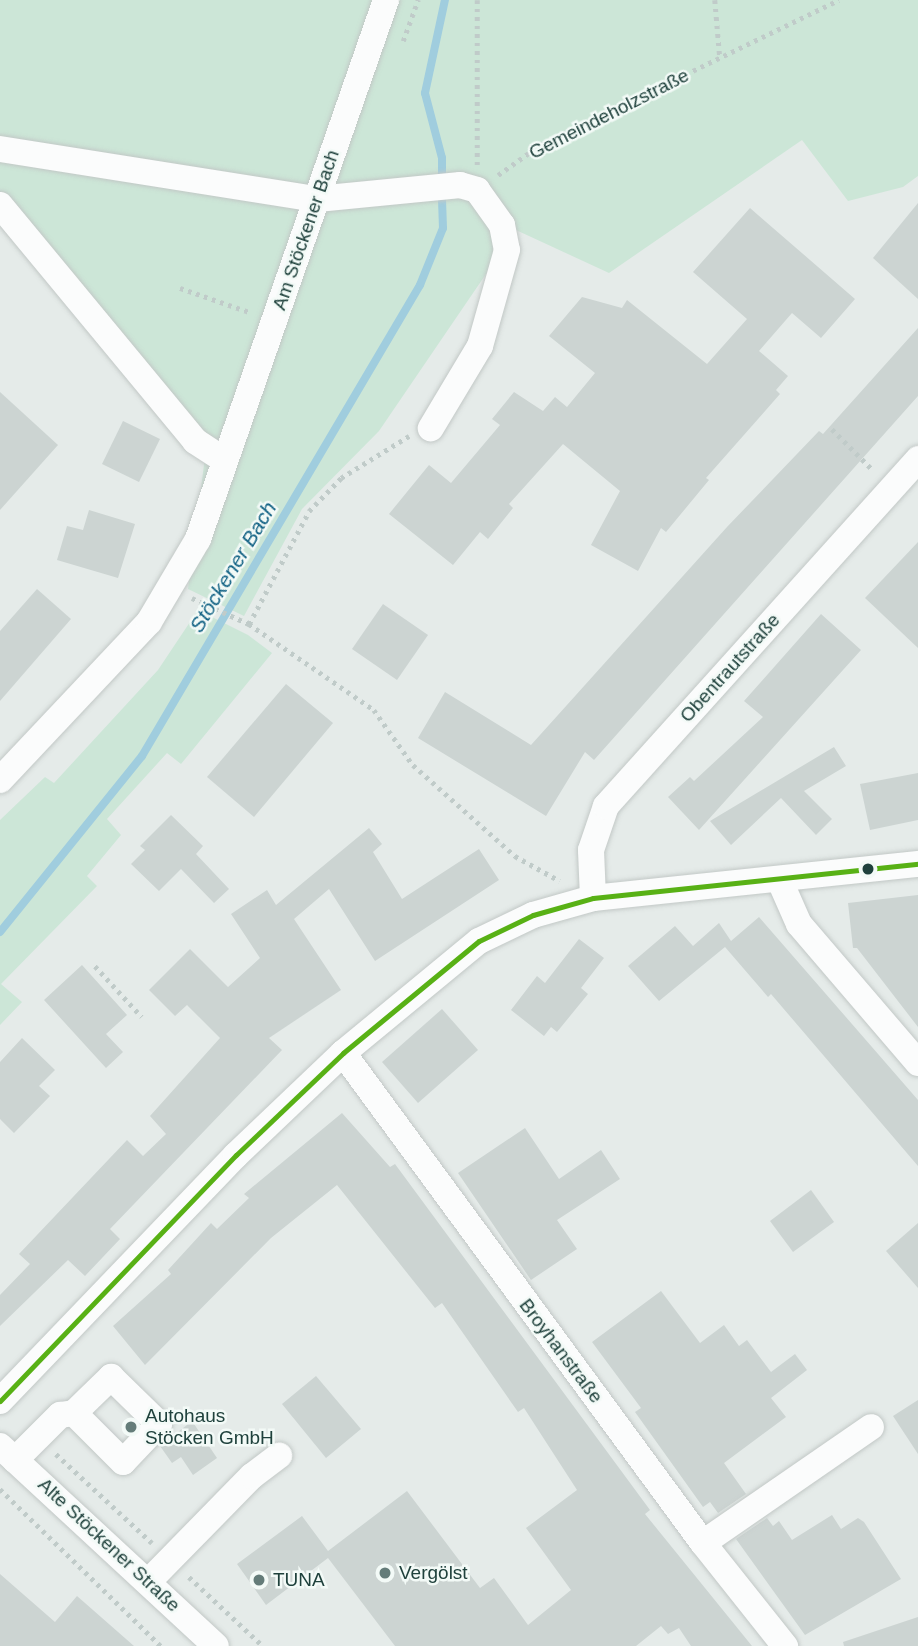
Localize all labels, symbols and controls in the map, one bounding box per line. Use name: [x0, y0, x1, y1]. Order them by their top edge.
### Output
street label: Gemeindeholzstraße: [525, 64, 693, 164]
street label: Am Stöckener Bach: [268, 147, 344, 313]
water label: Stöckener Bach: [184, 497, 282, 637]
street label: Obentrautstraße: [675, 609, 785, 727]
unlabelled marker: [861, 862, 875, 876]
street label: Broyhanstraße: [514, 1294, 608, 1408]
place label: Autohaus Stöcken GmbH: [145, 1405, 274, 1449]
marker: Autohaus Stöcken GmbH: [123, 1419, 139, 1435]
street label: Alte Stöckener Straße: [33, 1473, 185, 1617]
place label: Vergölst: [399, 1562, 468, 1584]
marker: Vergölst: [377, 1565, 393, 1581]
place label: TUNA: [273, 1569, 325, 1591]
marker: TUNA: [251, 1572, 267, 1588]

